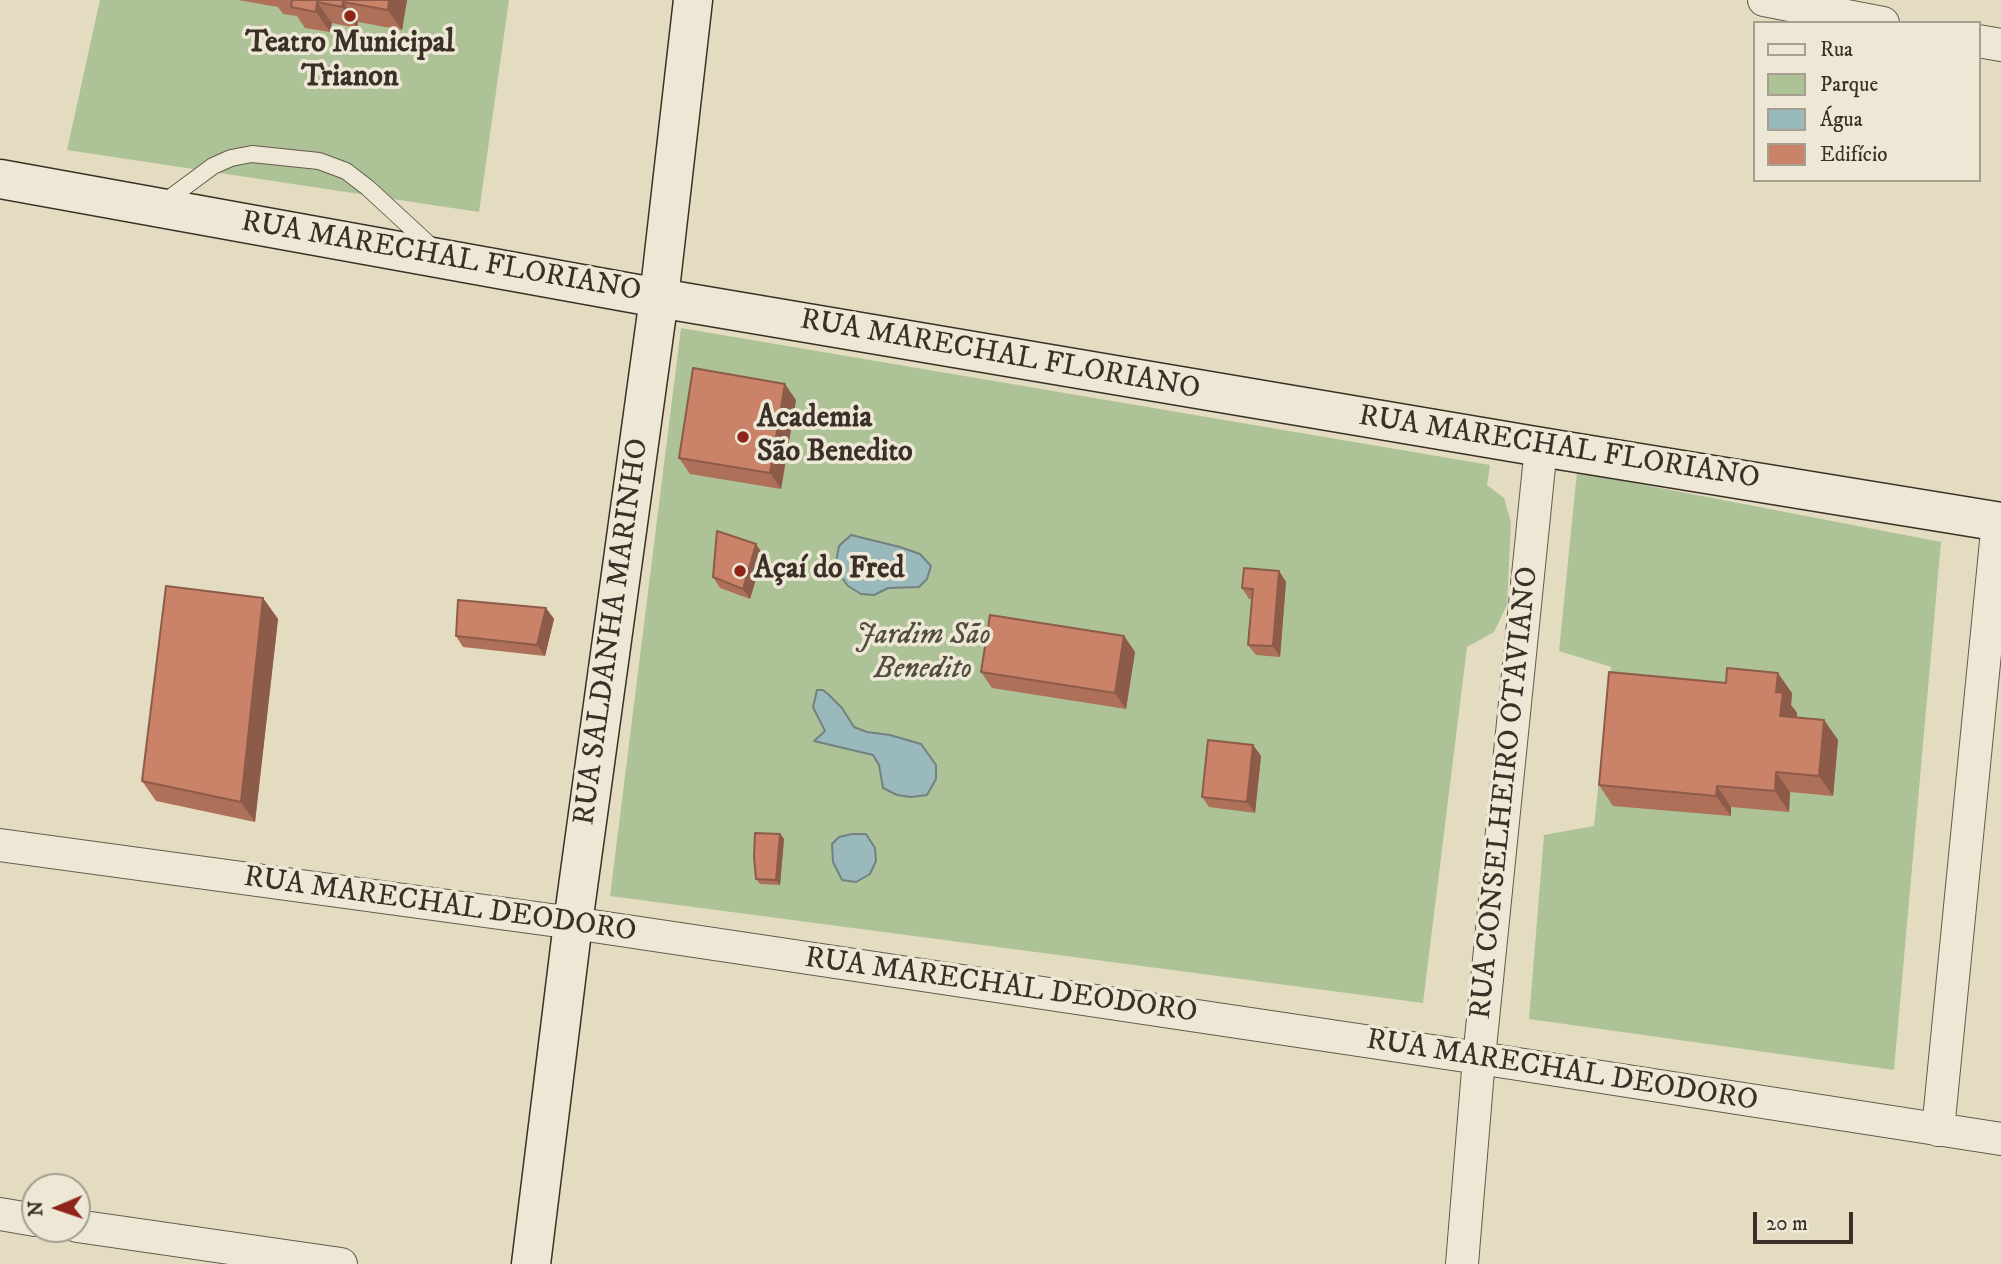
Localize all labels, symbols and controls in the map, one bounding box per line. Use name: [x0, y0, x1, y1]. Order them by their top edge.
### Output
marker: Teatro Municipal Trianon: [342, 8, 358, 24]
legend: [1752, 21, 1980, 182]
place label: Teatro Municipal Trianon: [246, 27, 454, 97]
text: Rua: [1820, 37, 1853, 63]
text: Parque: [1820, 72, 1878, 98]
text: Água: [1820, 107, 1863, 133]
text: Edifício: [1820, 142, 1888, 168]
street label: RUA MARECHAL FLORIANO: [238, 205, 644, 311]
street label: RUA MARECHAL FLORIANO: [797, 303, 1203, 409]
street label: RUA MARECHAL FLORIANO: [1356, 400, 1762, 498]
place label: Academia São Benedito: [757, 402, 913, 472]
marker: Academia São Benedito: [735, 429, 751, 445]
street label: RUA SALDANHA MARINHO: [568, 436, 658, 828]
place label: Açaí do Fred: [754, 553, 904, 589]
marker: Açaí do Fred: [732, 563, 748, 579]
street label: RUA CONSELHEIRO OTAVIANO: [1464, 565, 1548, 1021]
park label: Jardim São Benedito: [855, 619, 991, 690]
street label: RUA MARECHAL DEODORO: [241, 861, 639, 951]
street label: RUA MARECHAL DEODORO: [802, 942, 1200, 1032]
street label: RUA MARECHAL DEODORO: [1364, 1023, 1760, 1121]
north arrow: [21, 1173, 91, 1243]
scale bar: [1756, 1198, 1856, 1242]
text: N: [25, 1200, 48, 1217]
text: 20 m: [1766, 1211, 1808, 1237]

